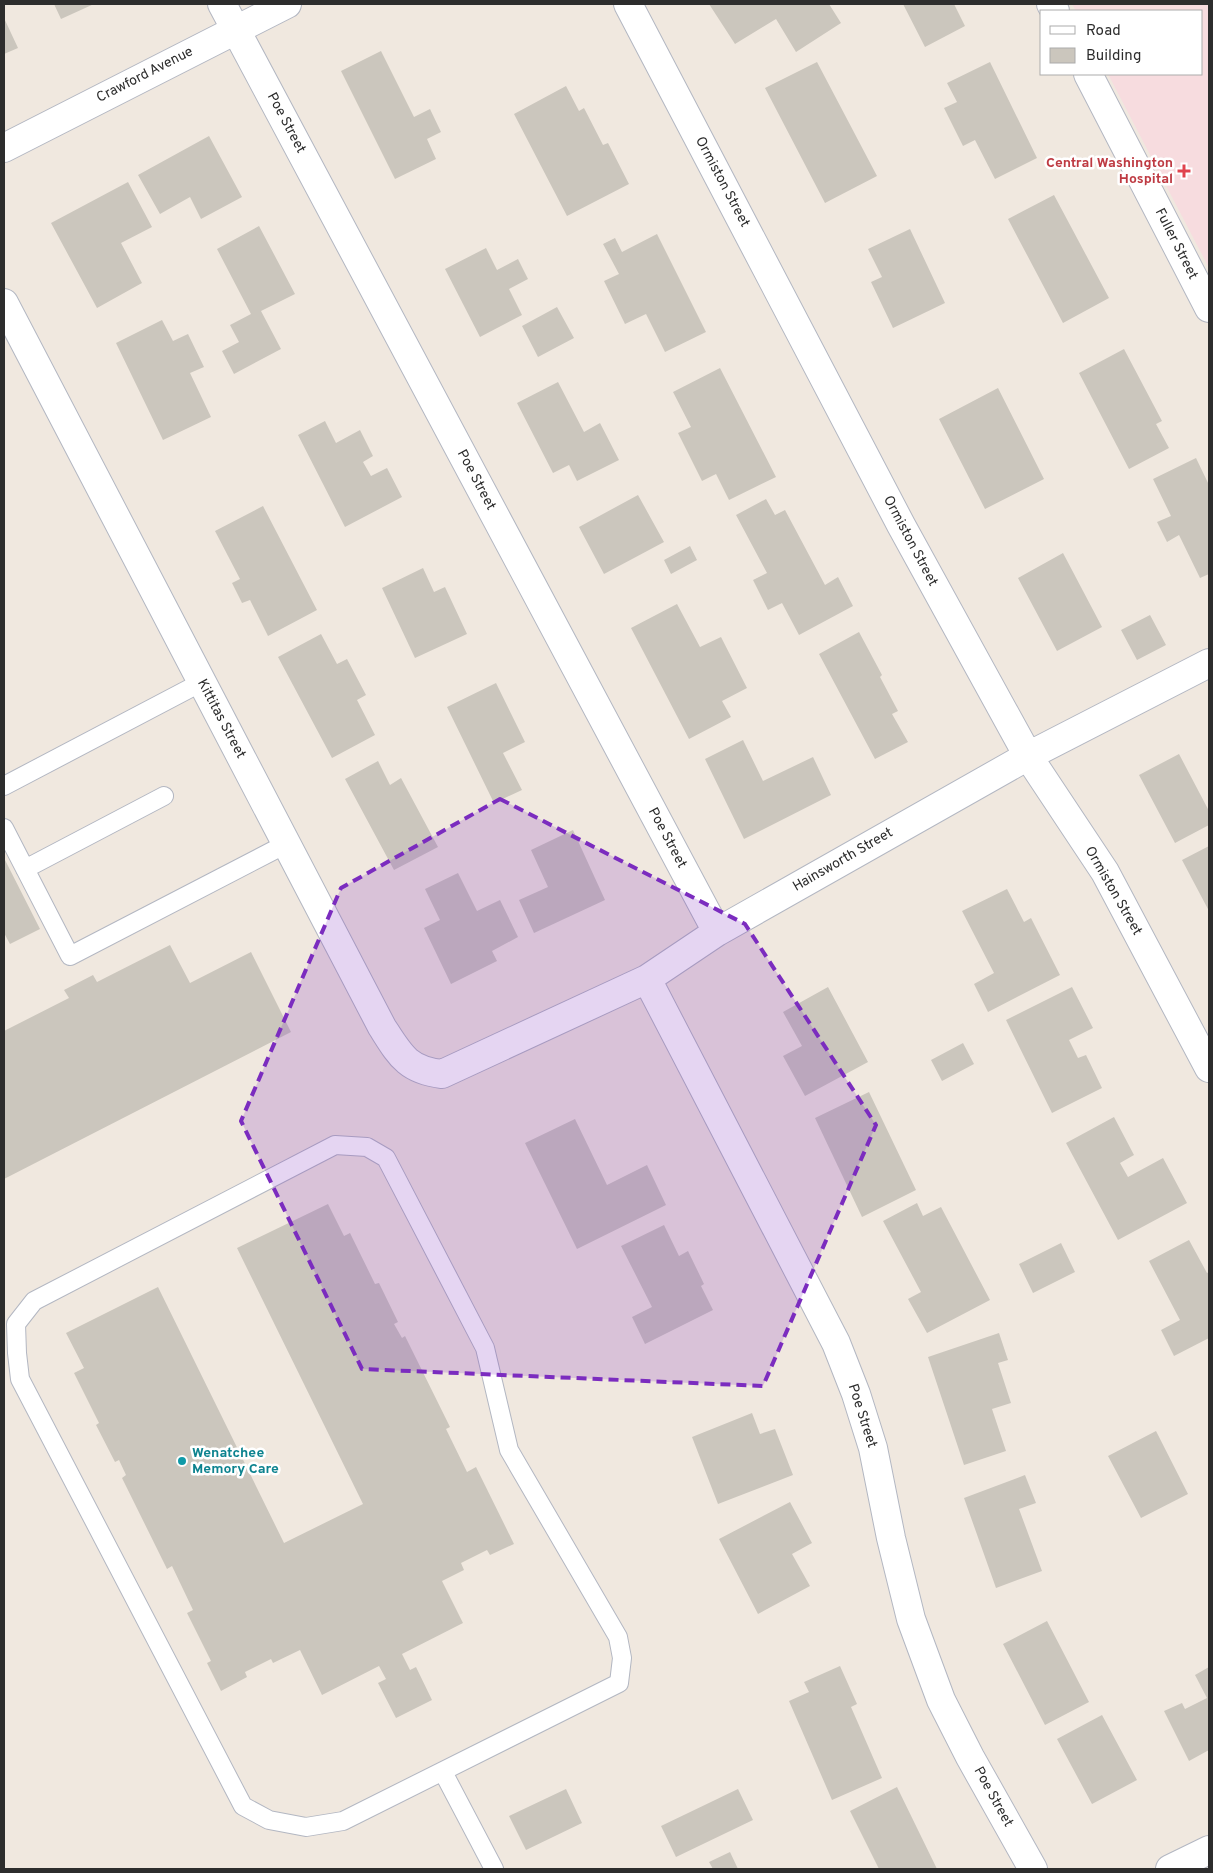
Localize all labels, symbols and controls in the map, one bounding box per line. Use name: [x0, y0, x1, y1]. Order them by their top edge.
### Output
legend: [1040, 10, 1203, 75]
text: Road: [1086, 22, 1121, 41]
street label: Crawford Avenue: [94, 43, 196, 107]
text: Building: [1086, 47, 1141, 66]
street label: Poe Street: [263, 90, 309, 156]
street label: Ormiston Street: [691, 134, 753, 230]
place label: Central Washington Hospital: [1046, 155, 1173, 188]
marker: Central Washington Hospital: [1177, 164, 1191, 178]
street label: Fuller Street: [1151, 206, 1201, 282]
street label: Poe Street: [453, 447, 499, 513]
street label: Ormiston Street: [879, 493, 941, 589]
street label: Kittitas Street: [193, 676, 249, 762]
street label: Poe Street: [644, 805, 690, 871]
street label: Hainsworth Street: [790, 824, 896, 896]
street label: Ormiston Street: [1081, 843, 1145, 939]
street label: Poe Street: [844, 1382, 880, 1450]
place label: Wenatchee Memory Care: [192, 1445, 279, 1478]
marker: Wenatchee Memory Care: [176, 1455, 188, 1467]
street label: Poe Street: [970, 1764, 1016, 1830]

